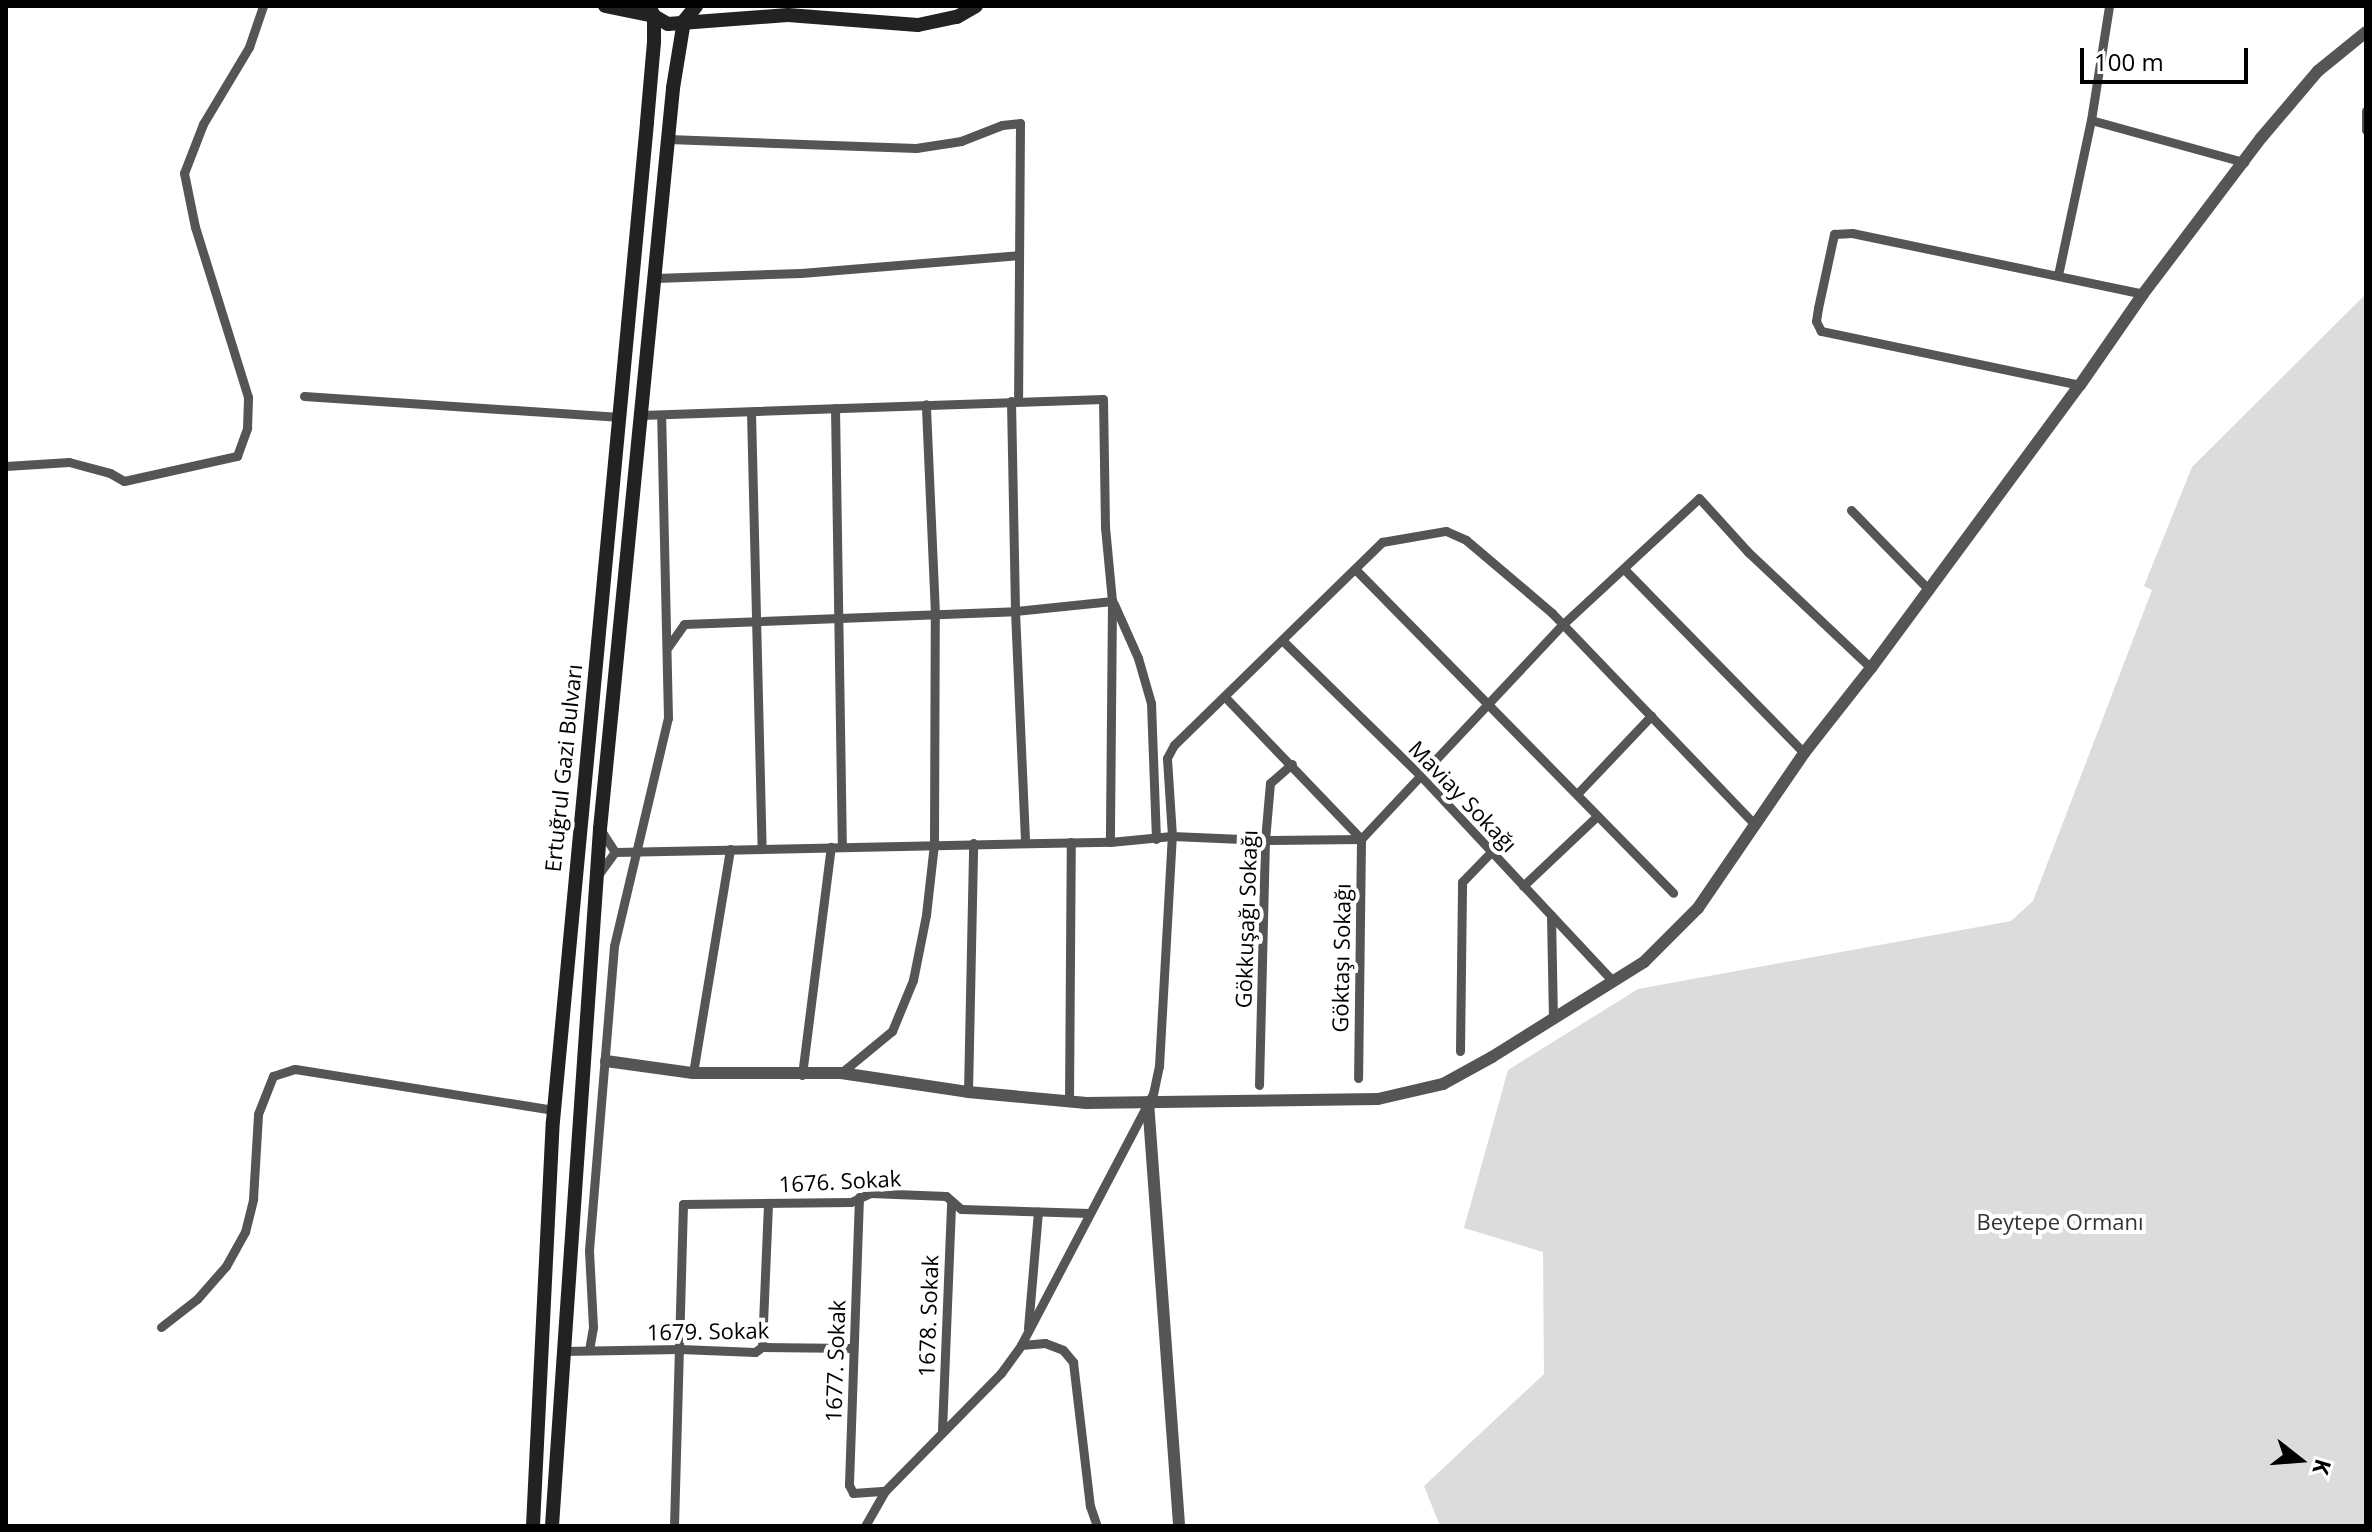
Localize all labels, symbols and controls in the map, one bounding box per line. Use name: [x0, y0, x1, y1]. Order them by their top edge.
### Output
scale bar: [2084, 32, 2252, 82]
text: 100 m: [2094, 45, 2164, 78]
street label: Ertuğrul Gazi Bulvarı: [539, 663, 587, 873]
street label: Maviay Sokağı: [1403, 735, 1523, 857]
street label: Gökkuşağı Sokağı: [1230, 829, 1262, 1009]
street label: Göktaşı Sokağı: [1327, 883, 1355, 1033]
street label: 1676. Sokak: [778, 1165, 902, 1197]
park label: Beytepe Ormanı: [1976, 1209, 2144, 1235]
street label: 1678. Sokak: [913, 1254, 943, 1378]
street label: 1677. Sokak: [820, 1299, 850, 1423]
street label: 1679. Sokak: [647, 1317, 769, 1345]
north arrow: [2260, 1420, 2340, 1500]
text: K: [2306, 1456, 2339, 1478]

